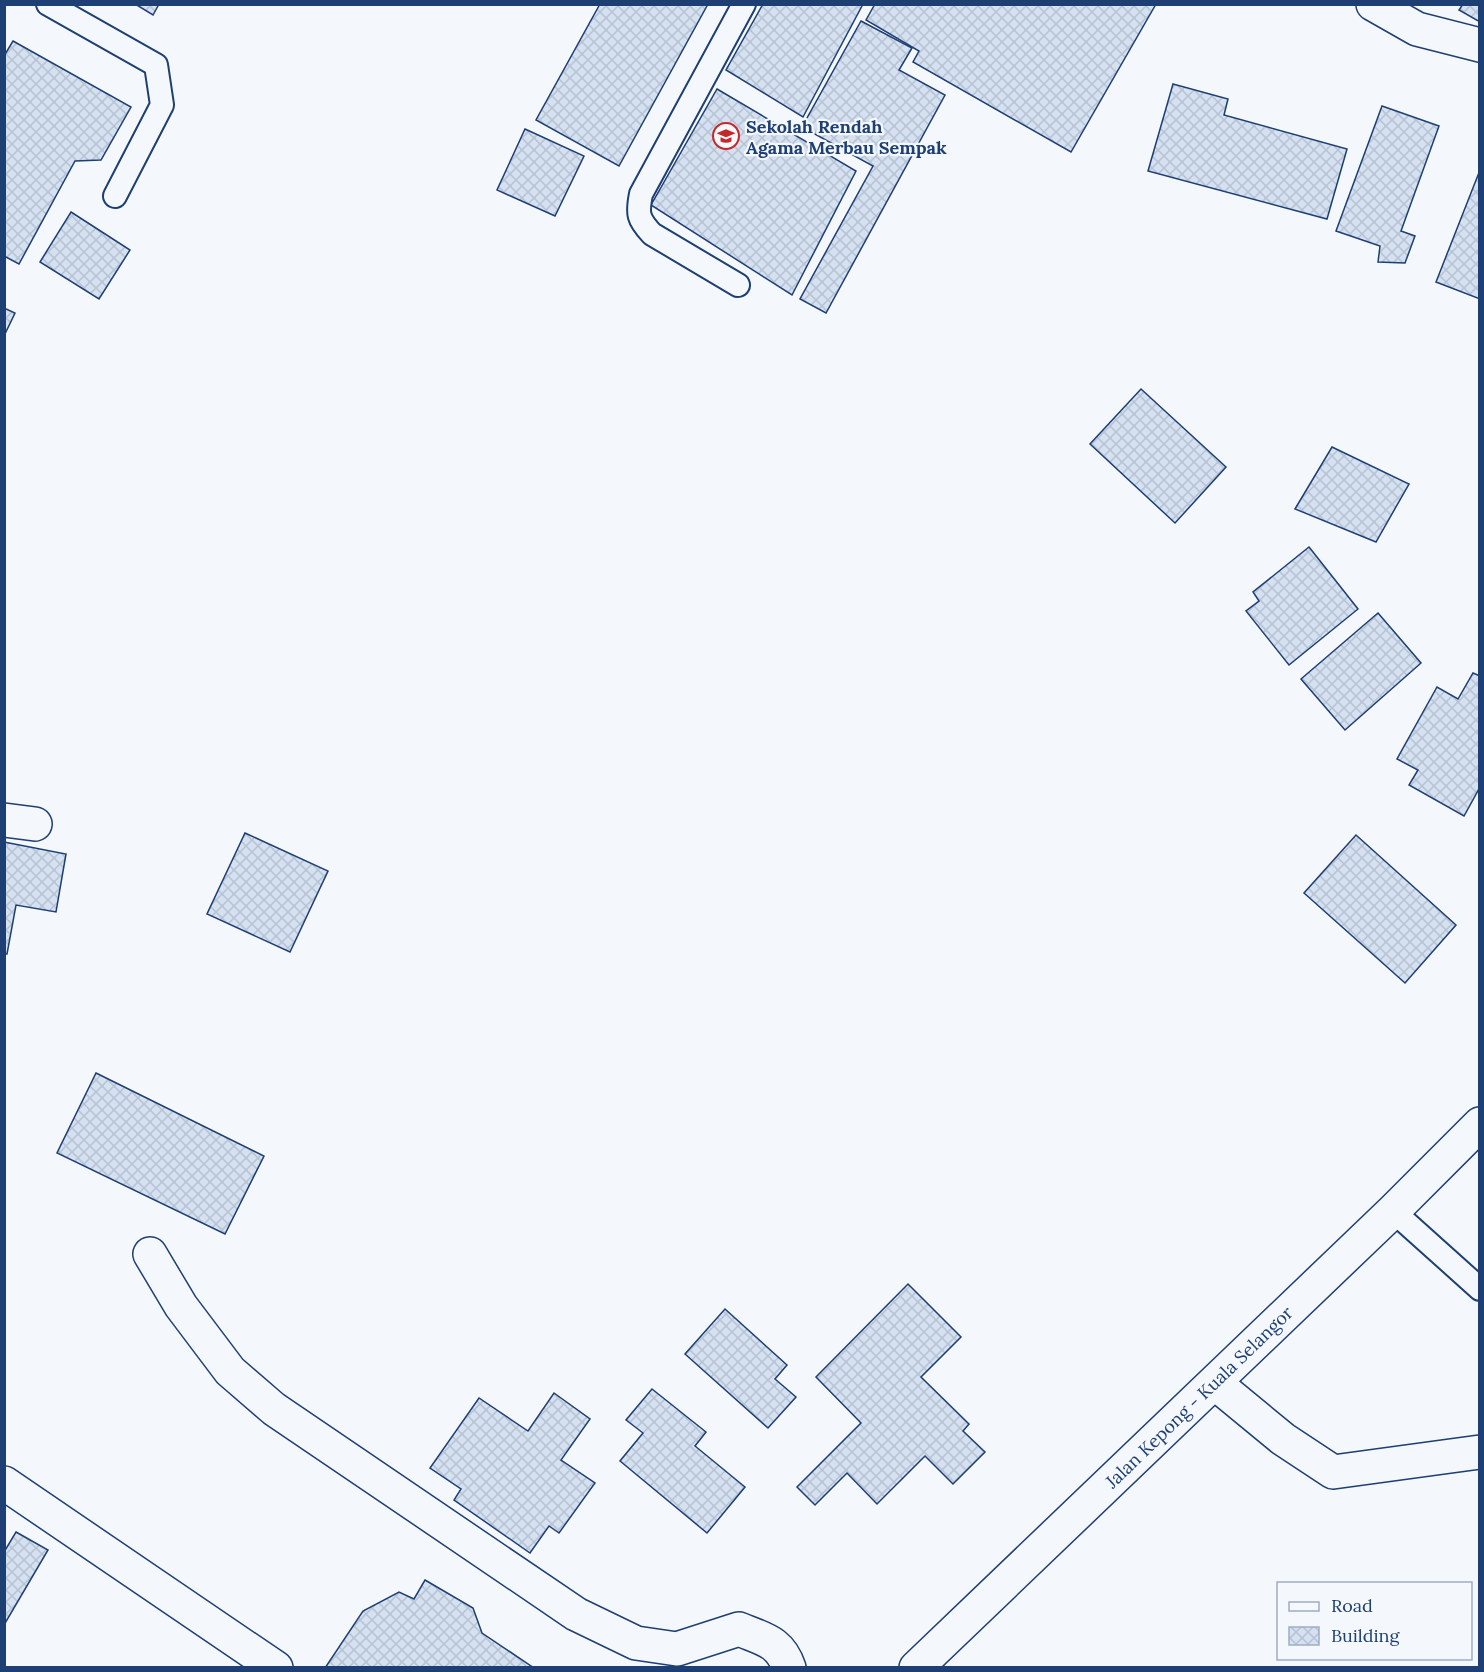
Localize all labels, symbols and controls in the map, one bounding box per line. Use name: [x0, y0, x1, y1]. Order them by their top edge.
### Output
place label: Sekolah Rendah Agama Merbau Sempak: [746, 115, 947, 159]
school or university icon: Sekolah Rendah Agama Merbau Sempak: [711, 121, 741, 151]
street label: Jalan Kepong - Kuala Selangor: [1100, 1301, 1298, 1494]
legend: [1277, 1582, 1472, 1660]
text: Road: [1331, 1594, 1373, 1617]
text: Building: [1331, 1624, 1401, 1647]

